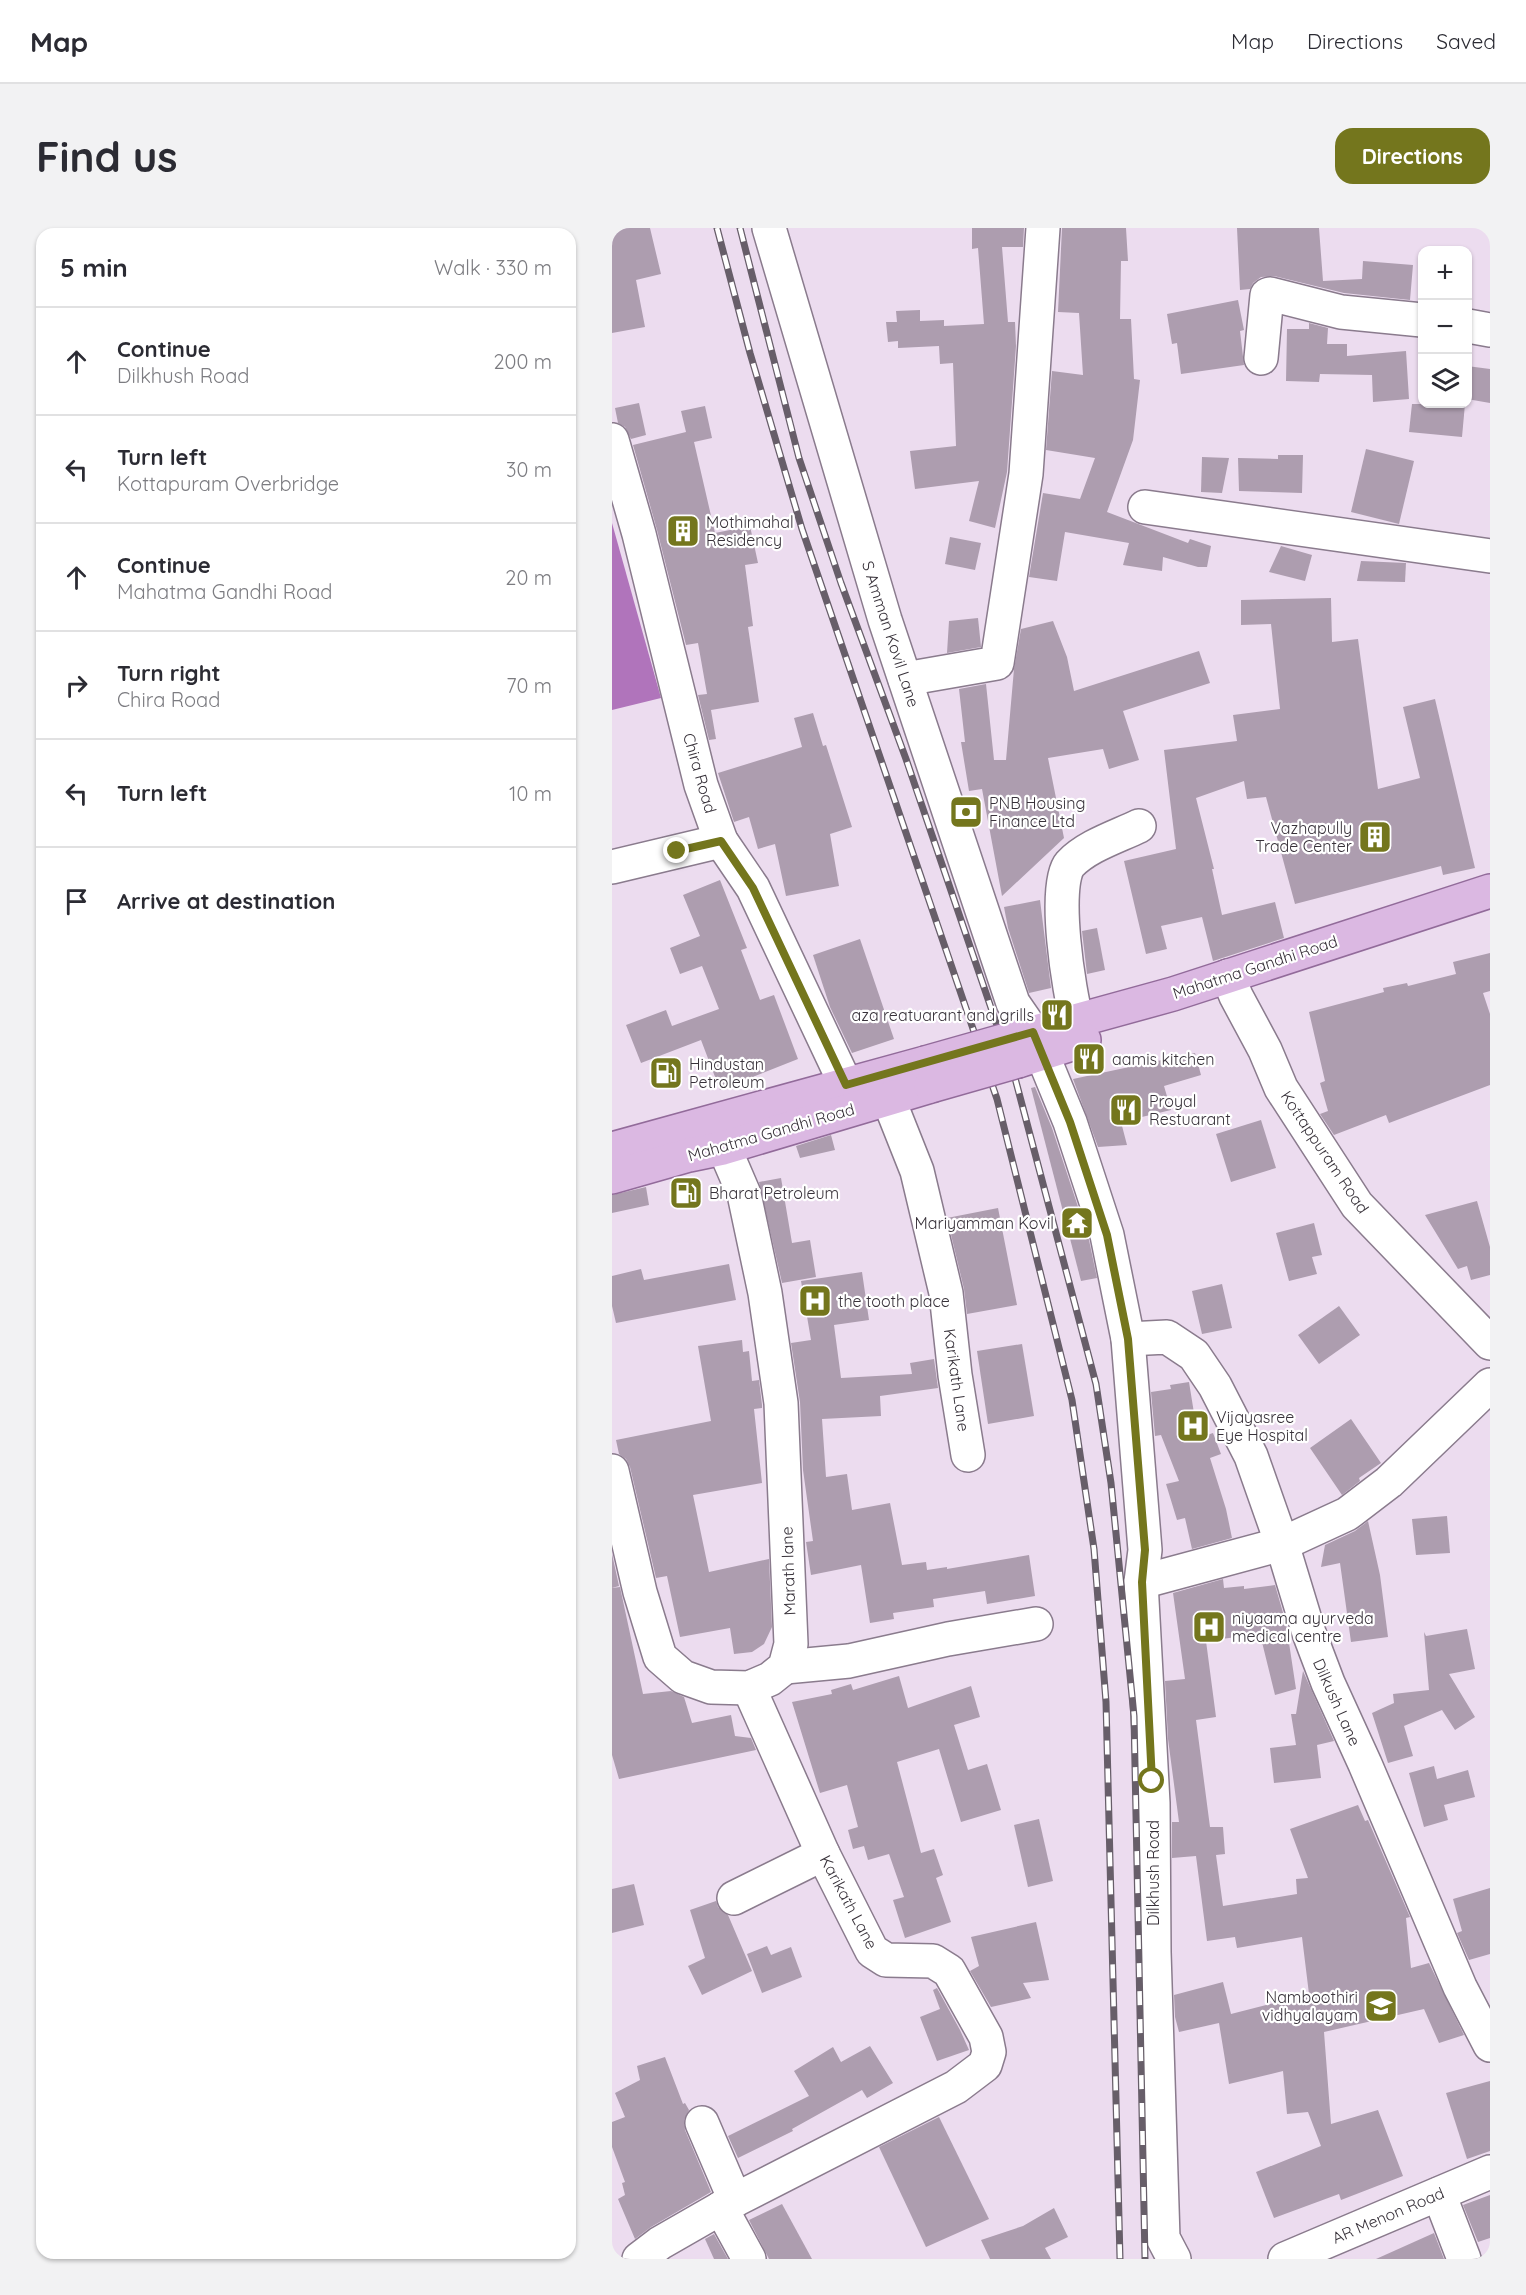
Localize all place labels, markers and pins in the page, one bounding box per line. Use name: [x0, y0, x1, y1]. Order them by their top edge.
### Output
place label: Mothimahal Residency: [706, 512, 794, 550]
building icon: Mothimahal Residency: [665, 513, 701, 549]
place label: PNB Housing Finance Ltd: [989, 793, 1085, 831]
bank icon: PNB Housing Finance Ltd: [948, 794, 984, 830]
place label: Vazhapully Trade Center: [1255, 818, 1352, 856]
building icon: Vazhapully Trade Center: [1357, 819, 1393, 855]
restaurant icon: aza reatuarant and grills: [1039, 997, 1075, 1033]
place label: aza reatuarant and grills: [852, 1005, 1034, 1025]
restaurant icon: aamis kitchen: [1071, 1041, 1107, 1077]
place label: aamis kitchen: [1112, 1049, 1214, 1069]
place label: Hindustan Petroleum: [689, 1054, 765, 1092]
fuel station icon: Hindustan Petroleum: [648, 1055, 684, 1091]
place label: Proyal Restuarant: [1149, 1091, 1231, 1129]
restaurant icon: Proyal Restuarant: [1108, 1092, 1144, 1128]
fuel station icon: Bharat Petroleum: [668, 1175, 704, 1211]
place label: Bharat Petroleum: [709, 1183, 839, 1203]
temple icon: Mariyamman Kovil: [1059, 1205, 1095, 1241]
place label: Mariyamman Kovil: [915, 1213, 1054, 1233]
hospital icon: the tooth place: [797, 1283, 833, 1319]
place label: the tooth place: [838, 1291, 950, 1311]
place label: Vijayasree Eye Hospital: [1216, 1407, 1308, 1445]
hospital icon: Vijayasree Eye Hospital: [1175, 1408, 1211, 1444]
place label: niyaama ayurveda medical centre: [1232, 1608, 1374, 1646]
hospital icon: niyaama ayurveda medical centre: [1191, 1609, 1227, 1645]
place label: Namboothiri vidhyalayam: [1262, 1987, 1358, 2025]
school or university icon: Namboothiri vidhyalayam: [1363, 1988, 1399, 2024]

